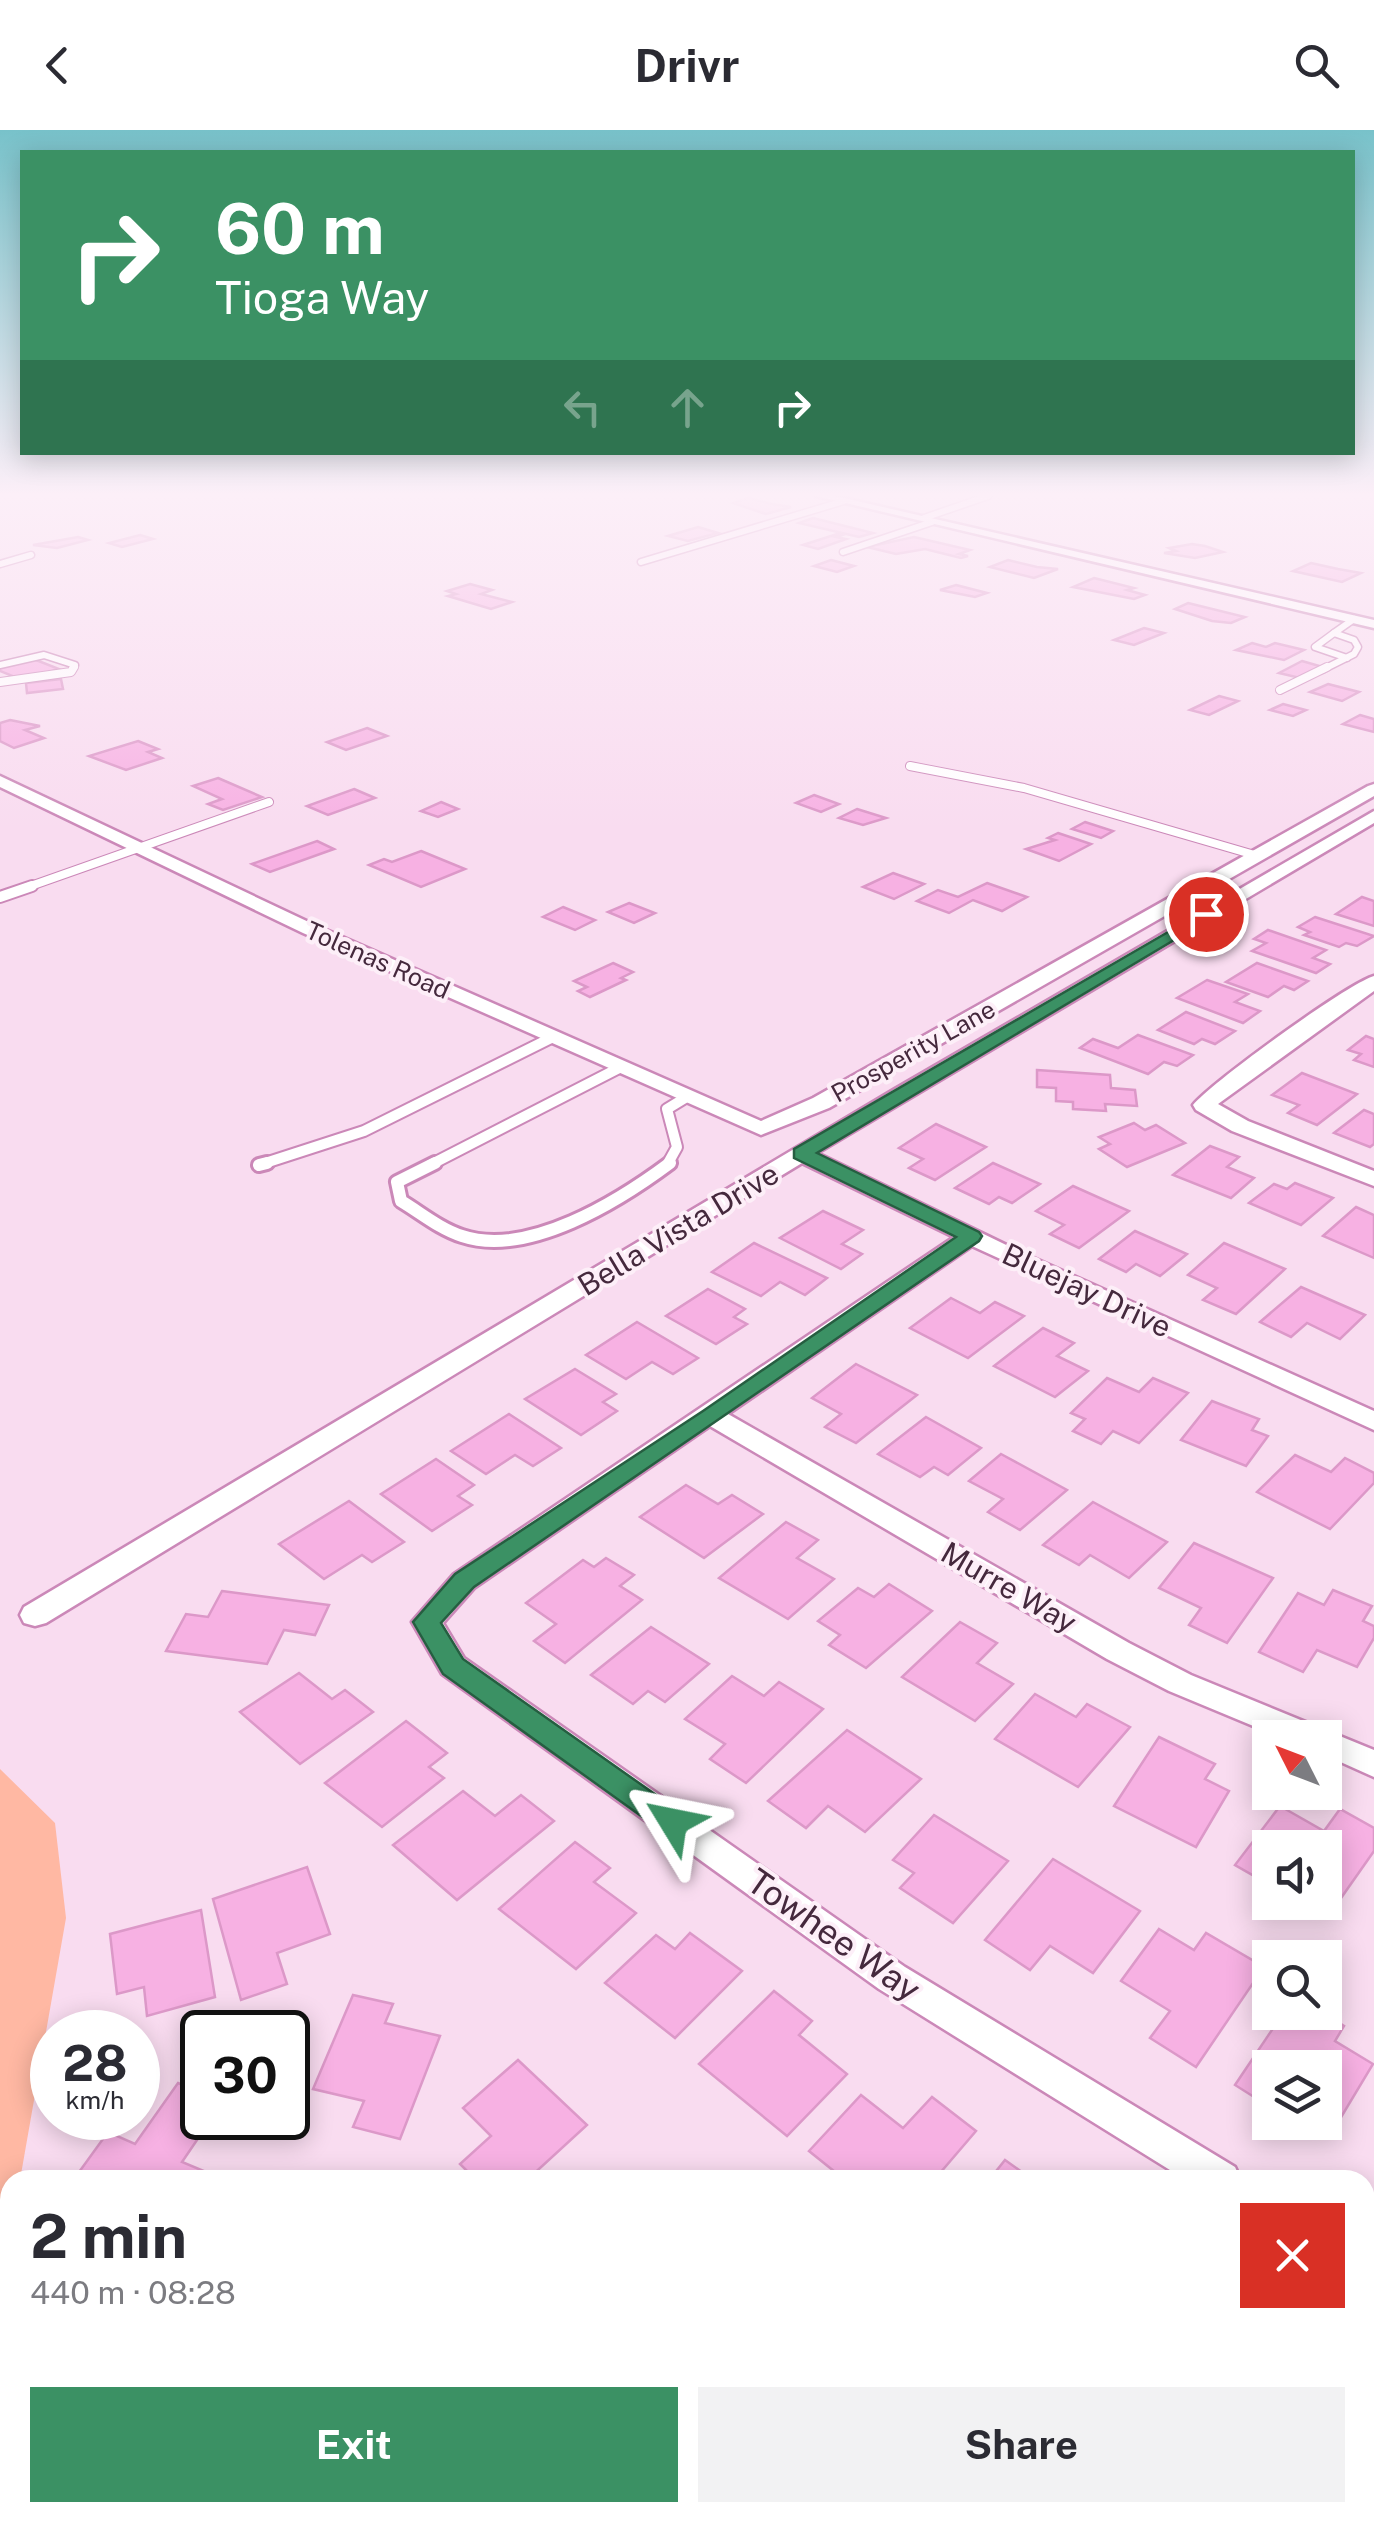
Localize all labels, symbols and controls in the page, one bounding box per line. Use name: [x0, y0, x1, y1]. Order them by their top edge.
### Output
icon: back: [30, 38, 85, 93]
icon: search: [1289, 38, 1344, 93]
text: Drivr: [635, 39, 739, 92]
text: 60 m: [215, 187, 385, 270]
icon: right: [50, 190, 180, 320]
text: Tioga Way: [215, 271, 429, 324]
icon: left: [555, 380, 610, 435]
icon: ahead: [660, 380, 715, 435]
icon: right: [765, 380, 820, 435]
pin: [1164, 872, 1249, 957]
icon: arrive: [1179, 887, 1234, 942]
street label: Tolenas Road: [301, 915, 455, 1005]
street label: Prosperity Lane: [826, 994, 1000, 1108]
street label: Bella Vista Drive: [571, 1155, 785, 1303]
street label: Bluejay Drive: [997, 1235, 1177, 1345]
street label: Murre Way: [935, 1534, 1083, 1640]
north arrow: [1252, 1720, 1342, 1810]
map controls: [1252, 1720, 1342, 2140]
position arrow: [621, 1770, 725, 1874]
button: sound: [1252, 1830, 1342, 1920]
street label: Towhee Way: [740, 1860, 928, 2010]
button: search: [1252, 1940, 1342, 2030]
speed limit sign: 30: [180, 2010, 310, 2140]
text: 28: [62, 2033, 128, 2092]
button: layers: [1252, 2050, 1342, 2140]
text: km/h: [66, 2085, 124, 2115]
text: 2 min: [30, 2201, 187, 2272]
button: close: [1240, 2203, 1345, 2308]
text: 440 m · 08:28: [30, 2274, 236, 2311]
button: Exit: [30, 2387, 678, 2502]
button: Share: [698, 2387, 1345, 2502]

